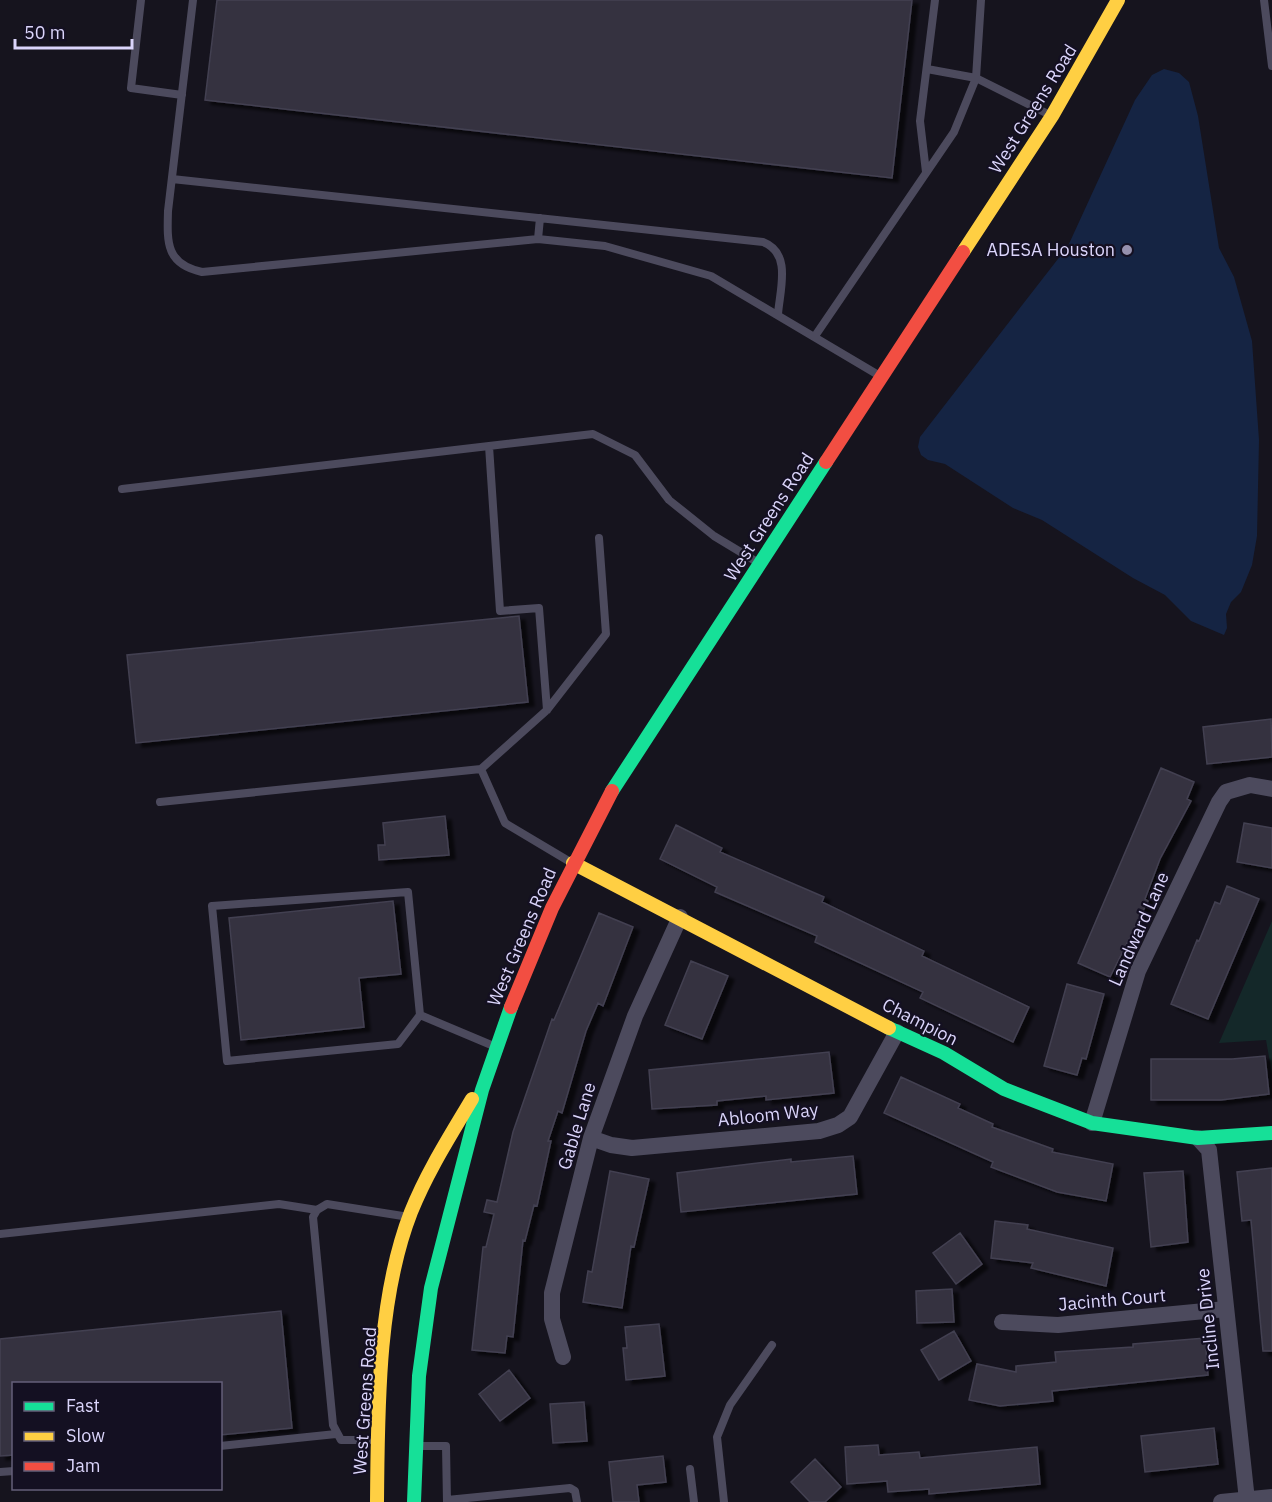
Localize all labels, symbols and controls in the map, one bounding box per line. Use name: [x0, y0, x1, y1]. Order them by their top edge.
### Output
scale bar: [15, 12, 132, 50]
text: 50 m: [24, 21, 66, 44]
street label: West Greens Road: [984, 40, 1082, 178]
place label: ADESA Houston: [986, 238, 1115, 261]
marker: ADESA Houston: [1120, 243, 1134, 257]
street label: West Greens Road: [719, 448, 819, 585]
street label: West Greens Road: [482, 864, 561, 1010]
street label: Landward Lane: [1103, 868, 1174, 989]
street label: Champion: [878, 993, 962, 1050]
street label: Gable Lane: [552, 1079, 601, 1172]
street label: Abloom Way: [716, 1098, 820, 1131]
street label: Incline Drive: [1191, 1267, 1224, 1371]
street label: Jacinth Court: [1057, 1283, 1167, 1316]
street label: West Greens Road: [348, 1326, 381, 1476]
legend: [12, 1382, 222, 1490]
text: Fast: [66, 1394, 100, 1417]
text: Slow: [66, 1424, 105, 1447]
text: Jam: [66, 1454, 101, 1477]

